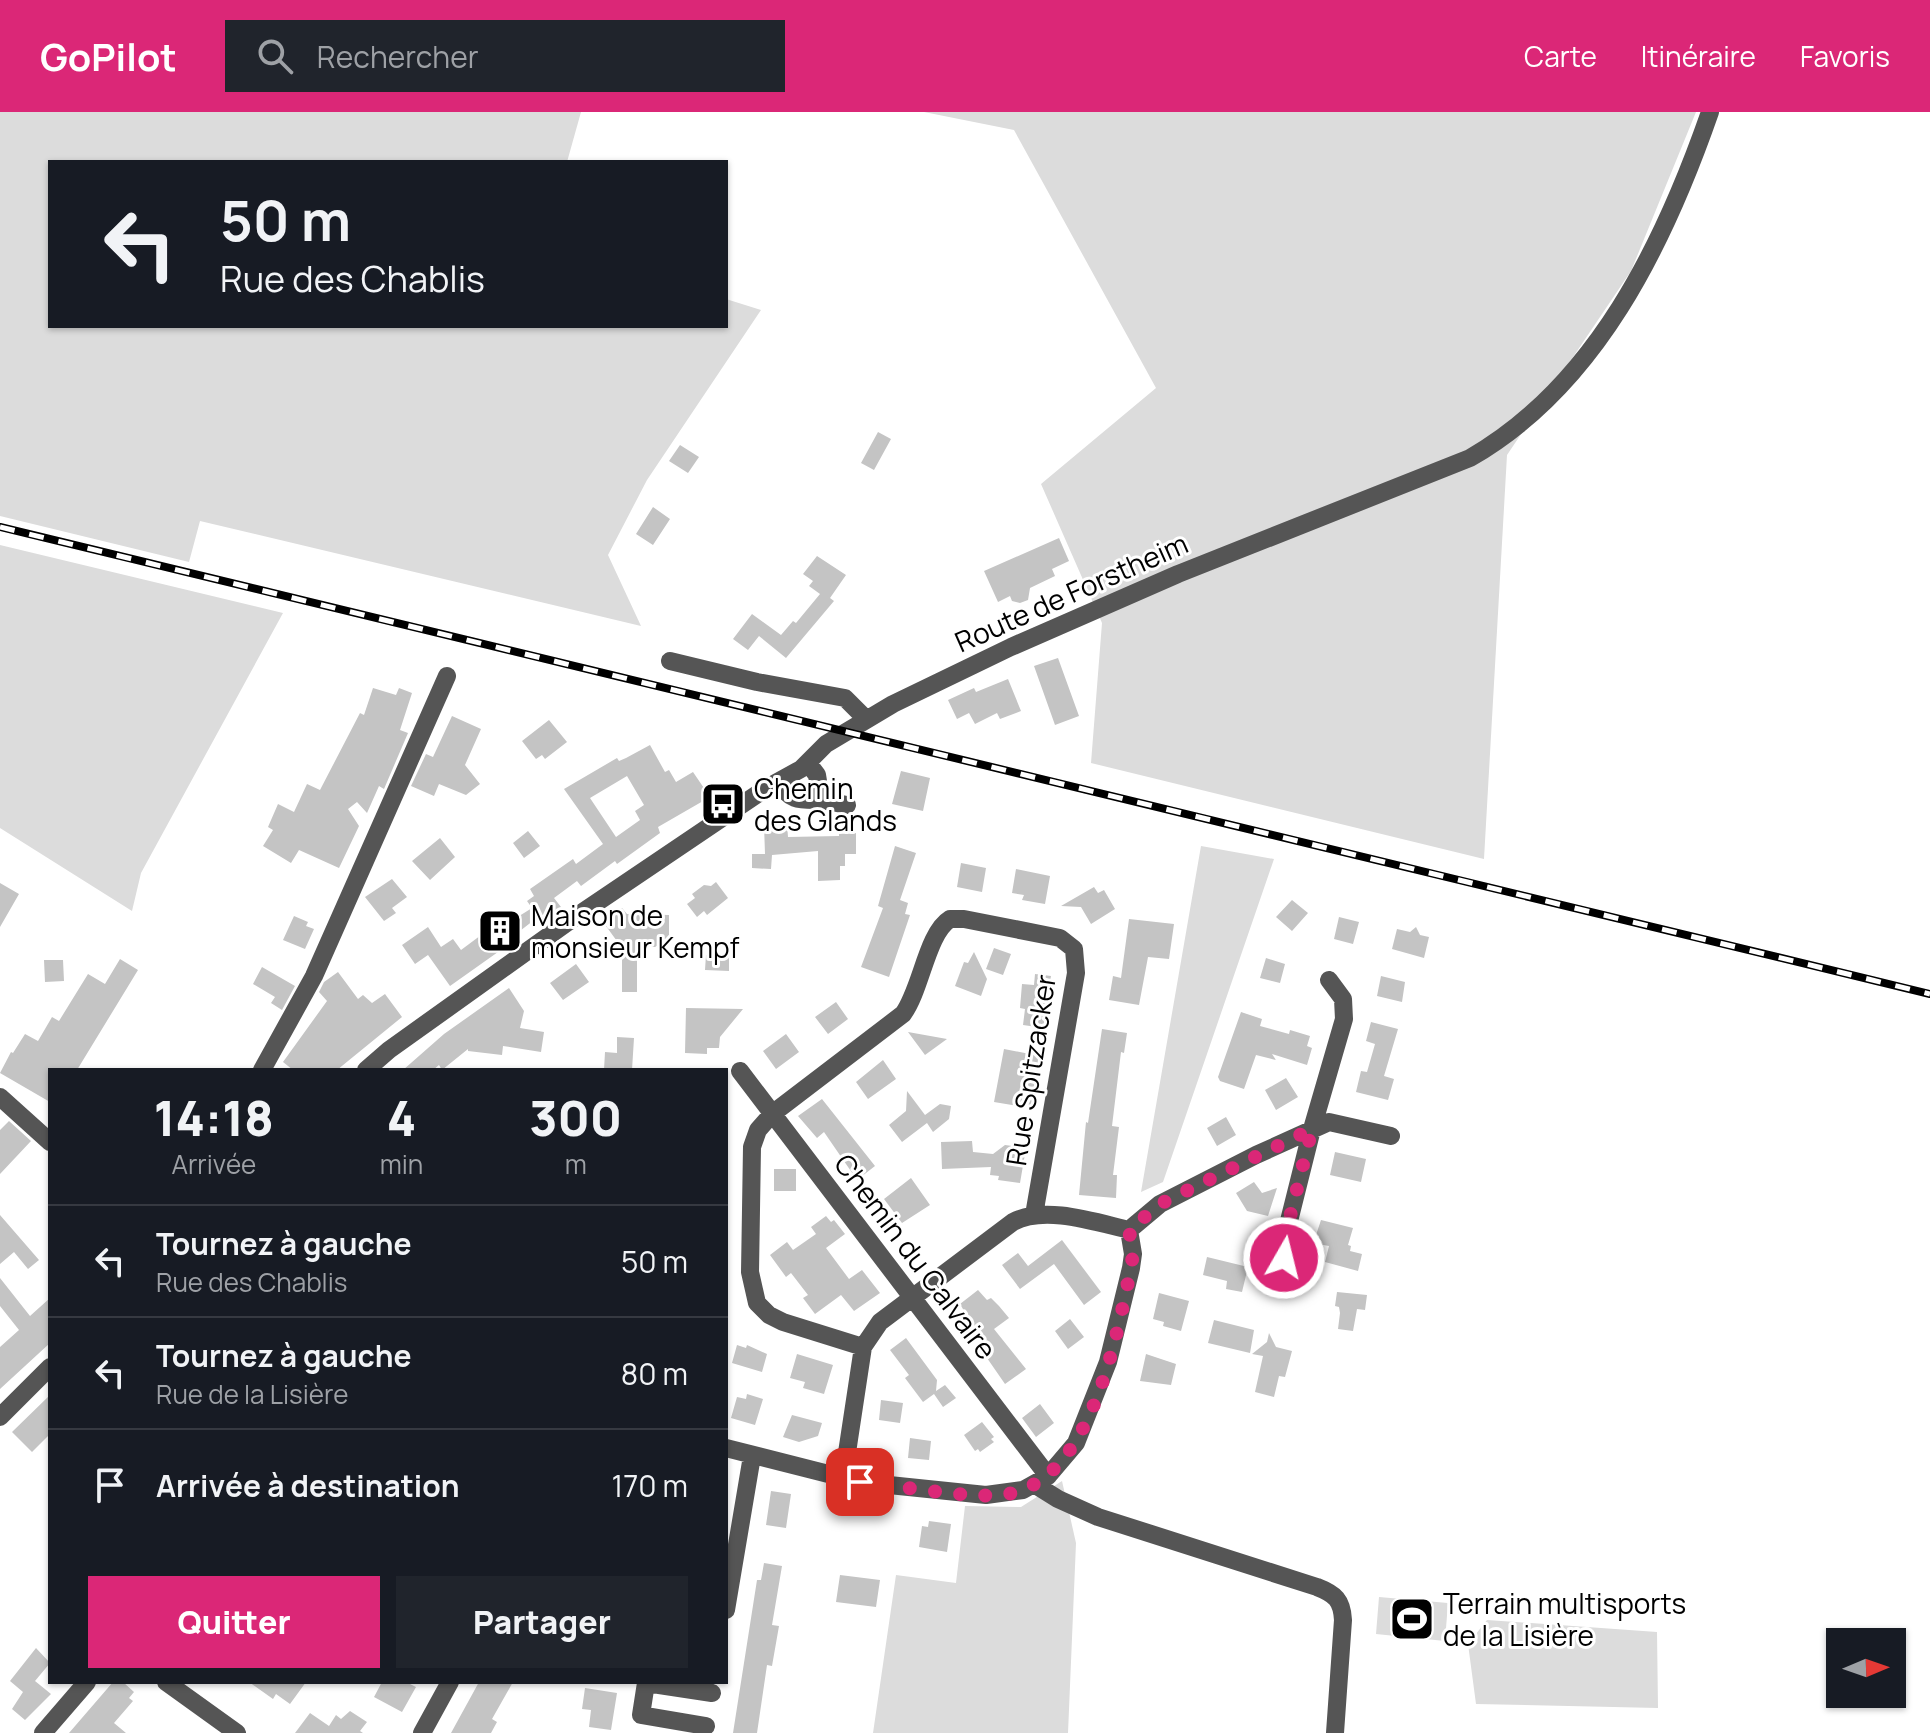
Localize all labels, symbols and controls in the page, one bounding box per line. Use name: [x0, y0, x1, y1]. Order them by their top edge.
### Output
search box: [225, 20, 785, 92]
text: GoPilot: [40, 30, 177, 82]
icon: search: [253, 34, 297, 78]
text: Rechercher: [317, 36, 479, 77]
text: Carte: [1524, 37, 1597, 75]
text: Itinéraire: [1641, 37, 1756, 75]
text: Favoris: [1800, 37, 1890, 75]
text: 50 m: [220, 181, 351, 258]
icon: left: [88, 192, 192, 296]
text: Rue des Chablis: [220, 254, 485, 303]
street label: Route de Forstheim: [949, 524, 1193, 660]
place label: Chemin des Glands: [754, 769, 897, 839]
bus stop icon: Chemin des Glands: [699, 780, 747, 828]
place label: Maison de monsieur Kempf: [531, 896, 740, 966]
building icon: Maison de monsieur Kempf: [476, 907, 524, 955]
street label: Rue Spitzacker: [996, 972, 1064, 1168]
text: 14:18: [154, 1085, 274, 1150]
text: 4: [387, 1085, 416, 1150]
text: 300: [529, 1085, 622, 1150]
text: Arrivée: [171, 1146, 256, 1182]
text: min: [380, 1146, 423, 1182]
text: m: [565, 1146, 587, 1182]
street label: Chemin du Calvaire: [826, 1146, 1006, 1366]
position arrow: [1242, 1216, 1326, 1300]
text: Tournez à gauche: [156, 1223, 412, 1264]
icon: left: [88, 1239, 132, 1283]
text: 50 m: [621, 1241, 688, 1282]
text: Rue des Chablis: [156, 1264, 347, 1300]
text: Tournez à gauche: [156, 1335, 412, 1376]
icon: left: [88, 1351, 132, 1395]
text: 80 m: [621, 1353, 688, 1394]
text: Rue de la Lisière: [156, 1376, 348, 1412]
pin: [826, 1448, 894, 1516]
icon: arrive: [838, 1460, 882, 1504]
icon: arrive: [88, 1463, 132, 1507]
text: Arrivée à destination: [156, 1465, 459, 1506]
text: 170 m: [611, 1465, 688, 1506]
button: Quitter: [88, 1576, 380, 1668]
button: Partager: [396, 1576, 688, 1668]
place label: Terrain multisports de la Lisière: [1443, 1584, 1686, 1654]
sports icon: Terrain multisports de la Lisière: [1388, 1595, 1436, 1643]
north arrow: [1826, 1628, 1906, 1708]
map controls: [1826, 1628, 1906, 1708]

